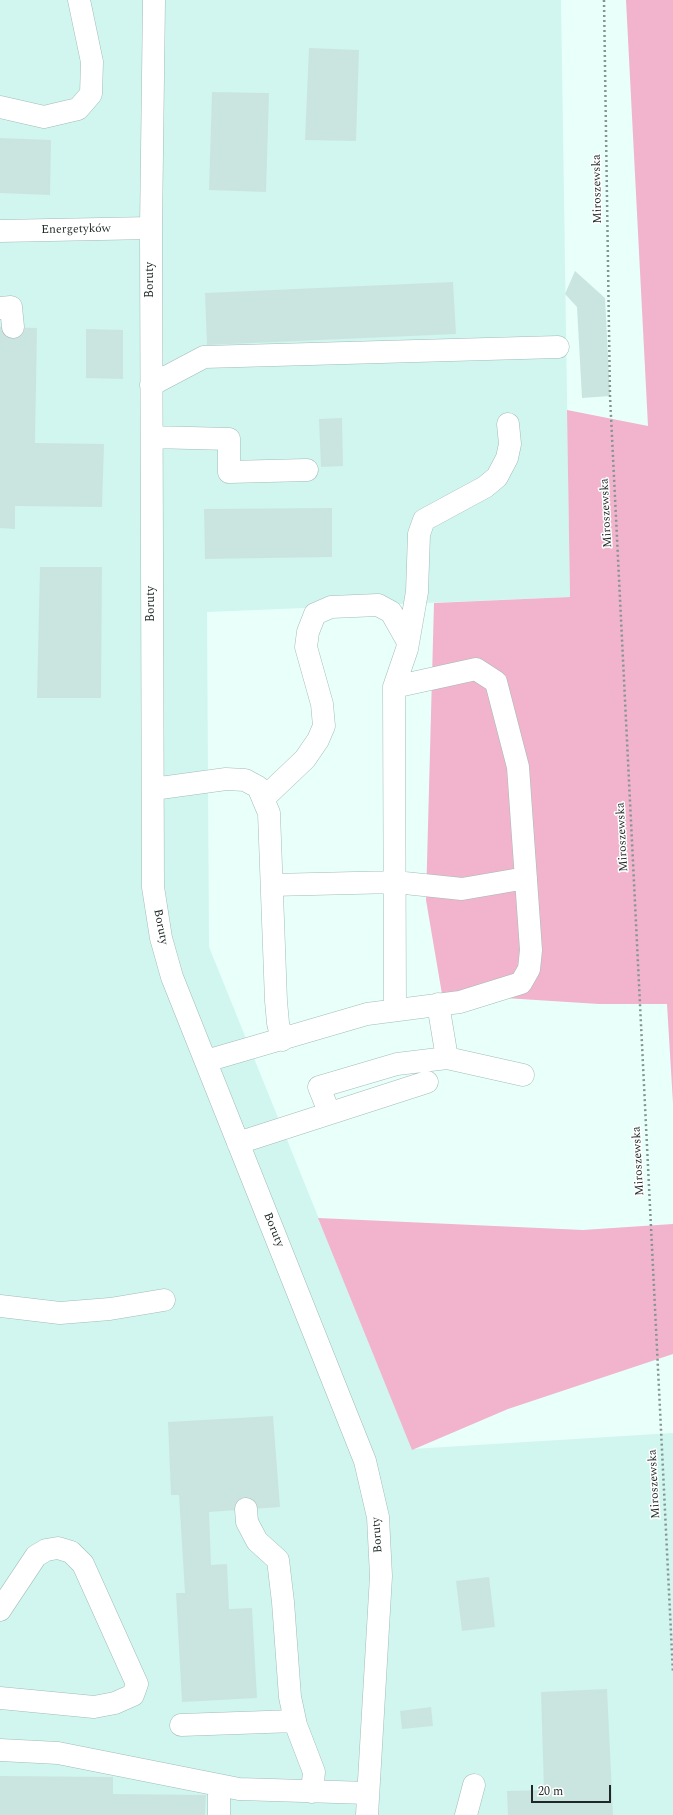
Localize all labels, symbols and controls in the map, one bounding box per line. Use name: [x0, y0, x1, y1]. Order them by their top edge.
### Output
street label: Miroszewska: [590, 154, 606, 224]
street label: Energetyków: [41, 222, 111, 238]
street label: Boruty: [144, 262, 158, 298]
street label: Miroszewska: [598, 478, 616, 548]
street label: Boruty: [145, 586, 159, 622]
street label: Miroszewska: [614, 802, 632, 872]
street label: Boruty: [149, 908, 171, 946]
street label: Miroszewska: [630, 1126, 648, 1196]
street label: Boruty: [260, 1211, 286, 1249]
street label: Miroszewska: [646, 1449, 664, 1519]
street label: Boruty: [370, 1517, 386, 1553]
scale bar: [533, 1777, 613, 1803]
text: 20 m: [538, 1782, 563, 1801]

